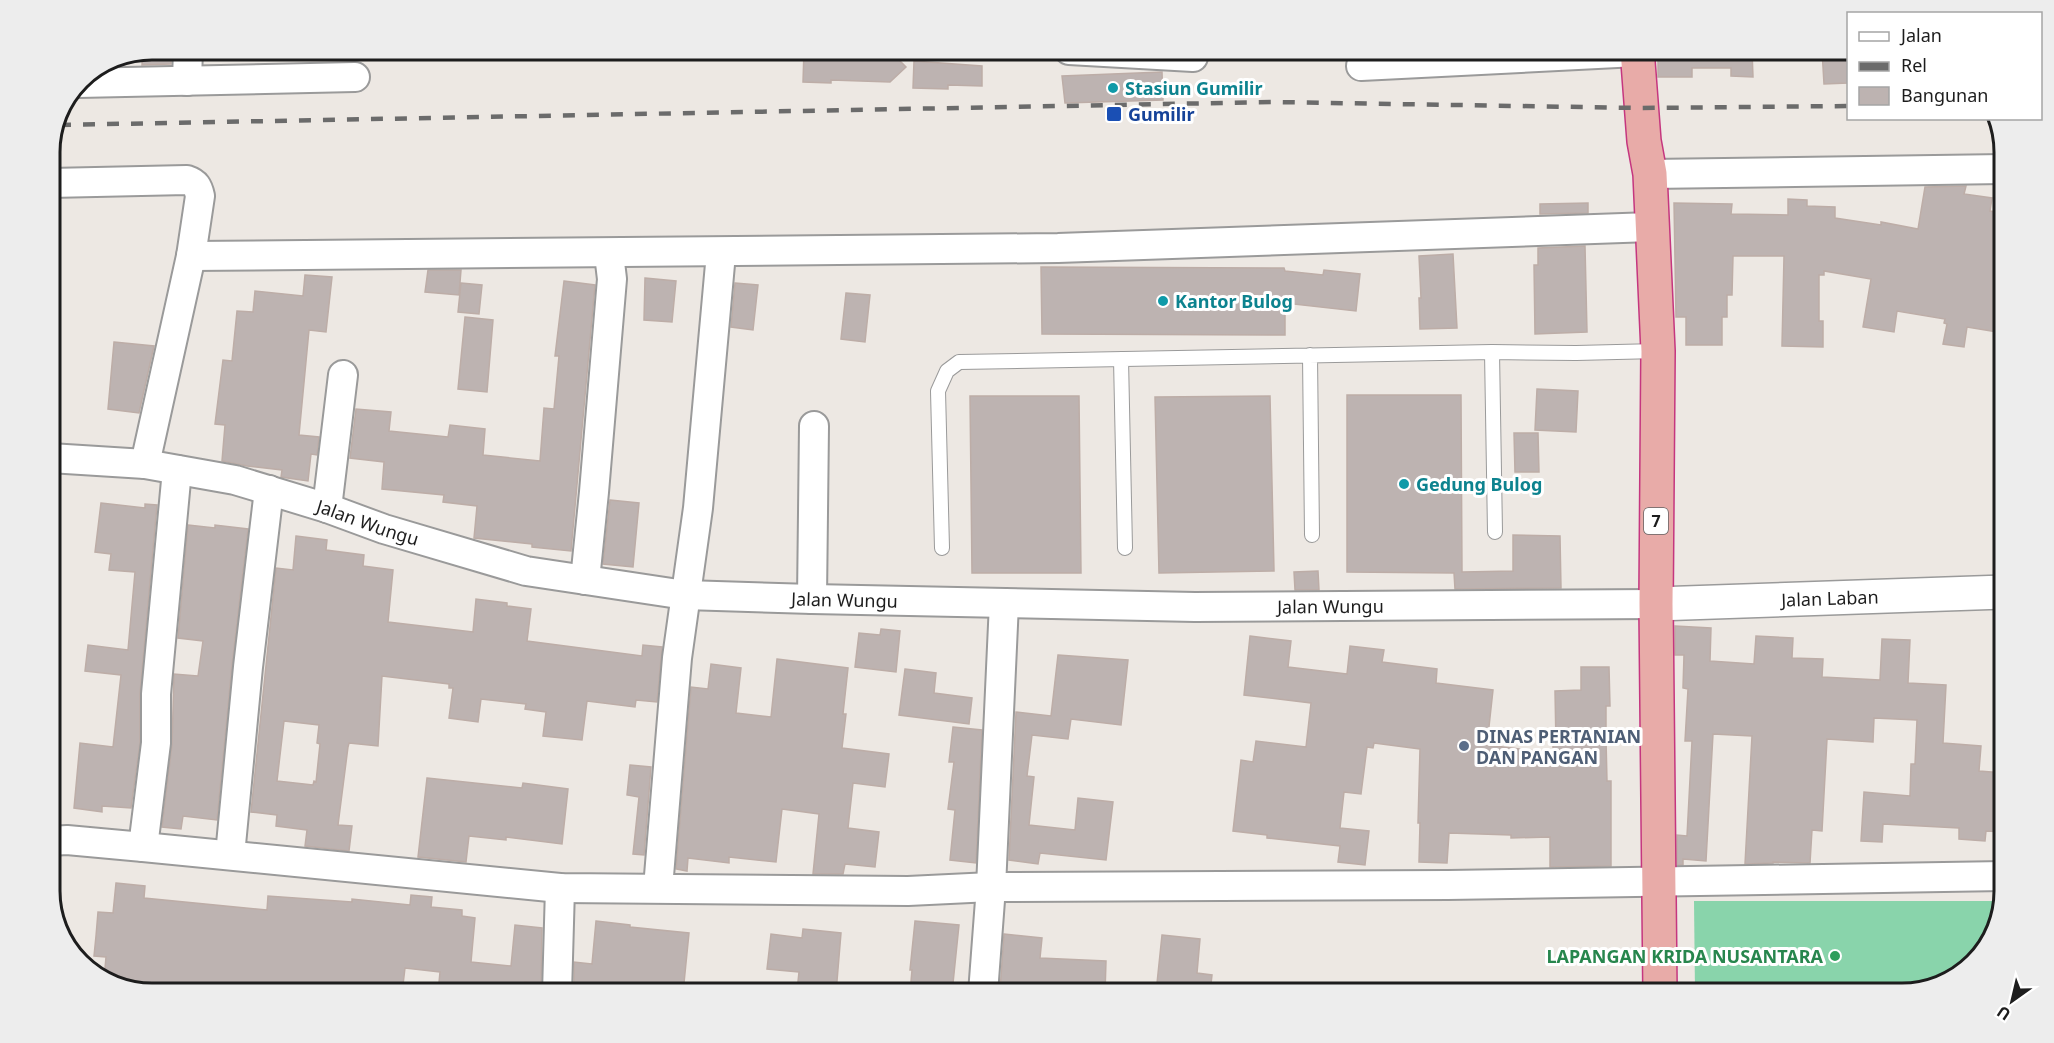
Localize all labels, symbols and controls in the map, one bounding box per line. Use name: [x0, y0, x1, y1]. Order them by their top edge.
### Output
legend: [1847, 12, 2042, 120]
text: Jalan: [1899, 23, 1942, 47]
text: Rel: [1901, 53, 1927, 77]
place label: Stasiun Gumilir: [1125, 76, 1262, 100]
marker: Stasiun Gumilir: [1106, 81, 1120, 95]
text: Bangunan: [1901, 83, 1988, 107]
place label: Gumilir: [1128, 102, 1194, 126]
marker: Gumilir: [1105, 105, 1123, 123]
place label: Kantor Bulog: [1175, 289, 1293, 313]
marker: Kantor Bulog: [1156, 294, 1170, 308]
place label: Gedung Bulog: [1416, 472, 1542, 496]
marker: Gedung Bulog: [1397, 477, 1411, 491]
street label: Jalan Wungu: [312, 493, 422, 551]
road number: 7: [1644, 508, 1668, 534]
street label: Jalan Laban: [1779, 584, 1879, 612]
street label: Jalan Wungu: [789, 586, 898, 613]
street label: Jalan Wungu: [1275, 594, 1384, 618]
place label: DINAS PERTANIAN DAN PANGAN: [1476, 724, 1641, 769]
marker: DINAS PERTANIAN DAN PANGAN: [1457, 739, 1471, 753]
place label: LAPANGAN KRIDA NUSANTARA: [1547, 944, 1824, 968]
marker: LAPANGAN KRIDA NUSANTARA: [1828, 949, 1842, 963]
north arrow: [1982, 971, 2042, 1031]
text: U: [1992, 1001, 2015, 1026]

